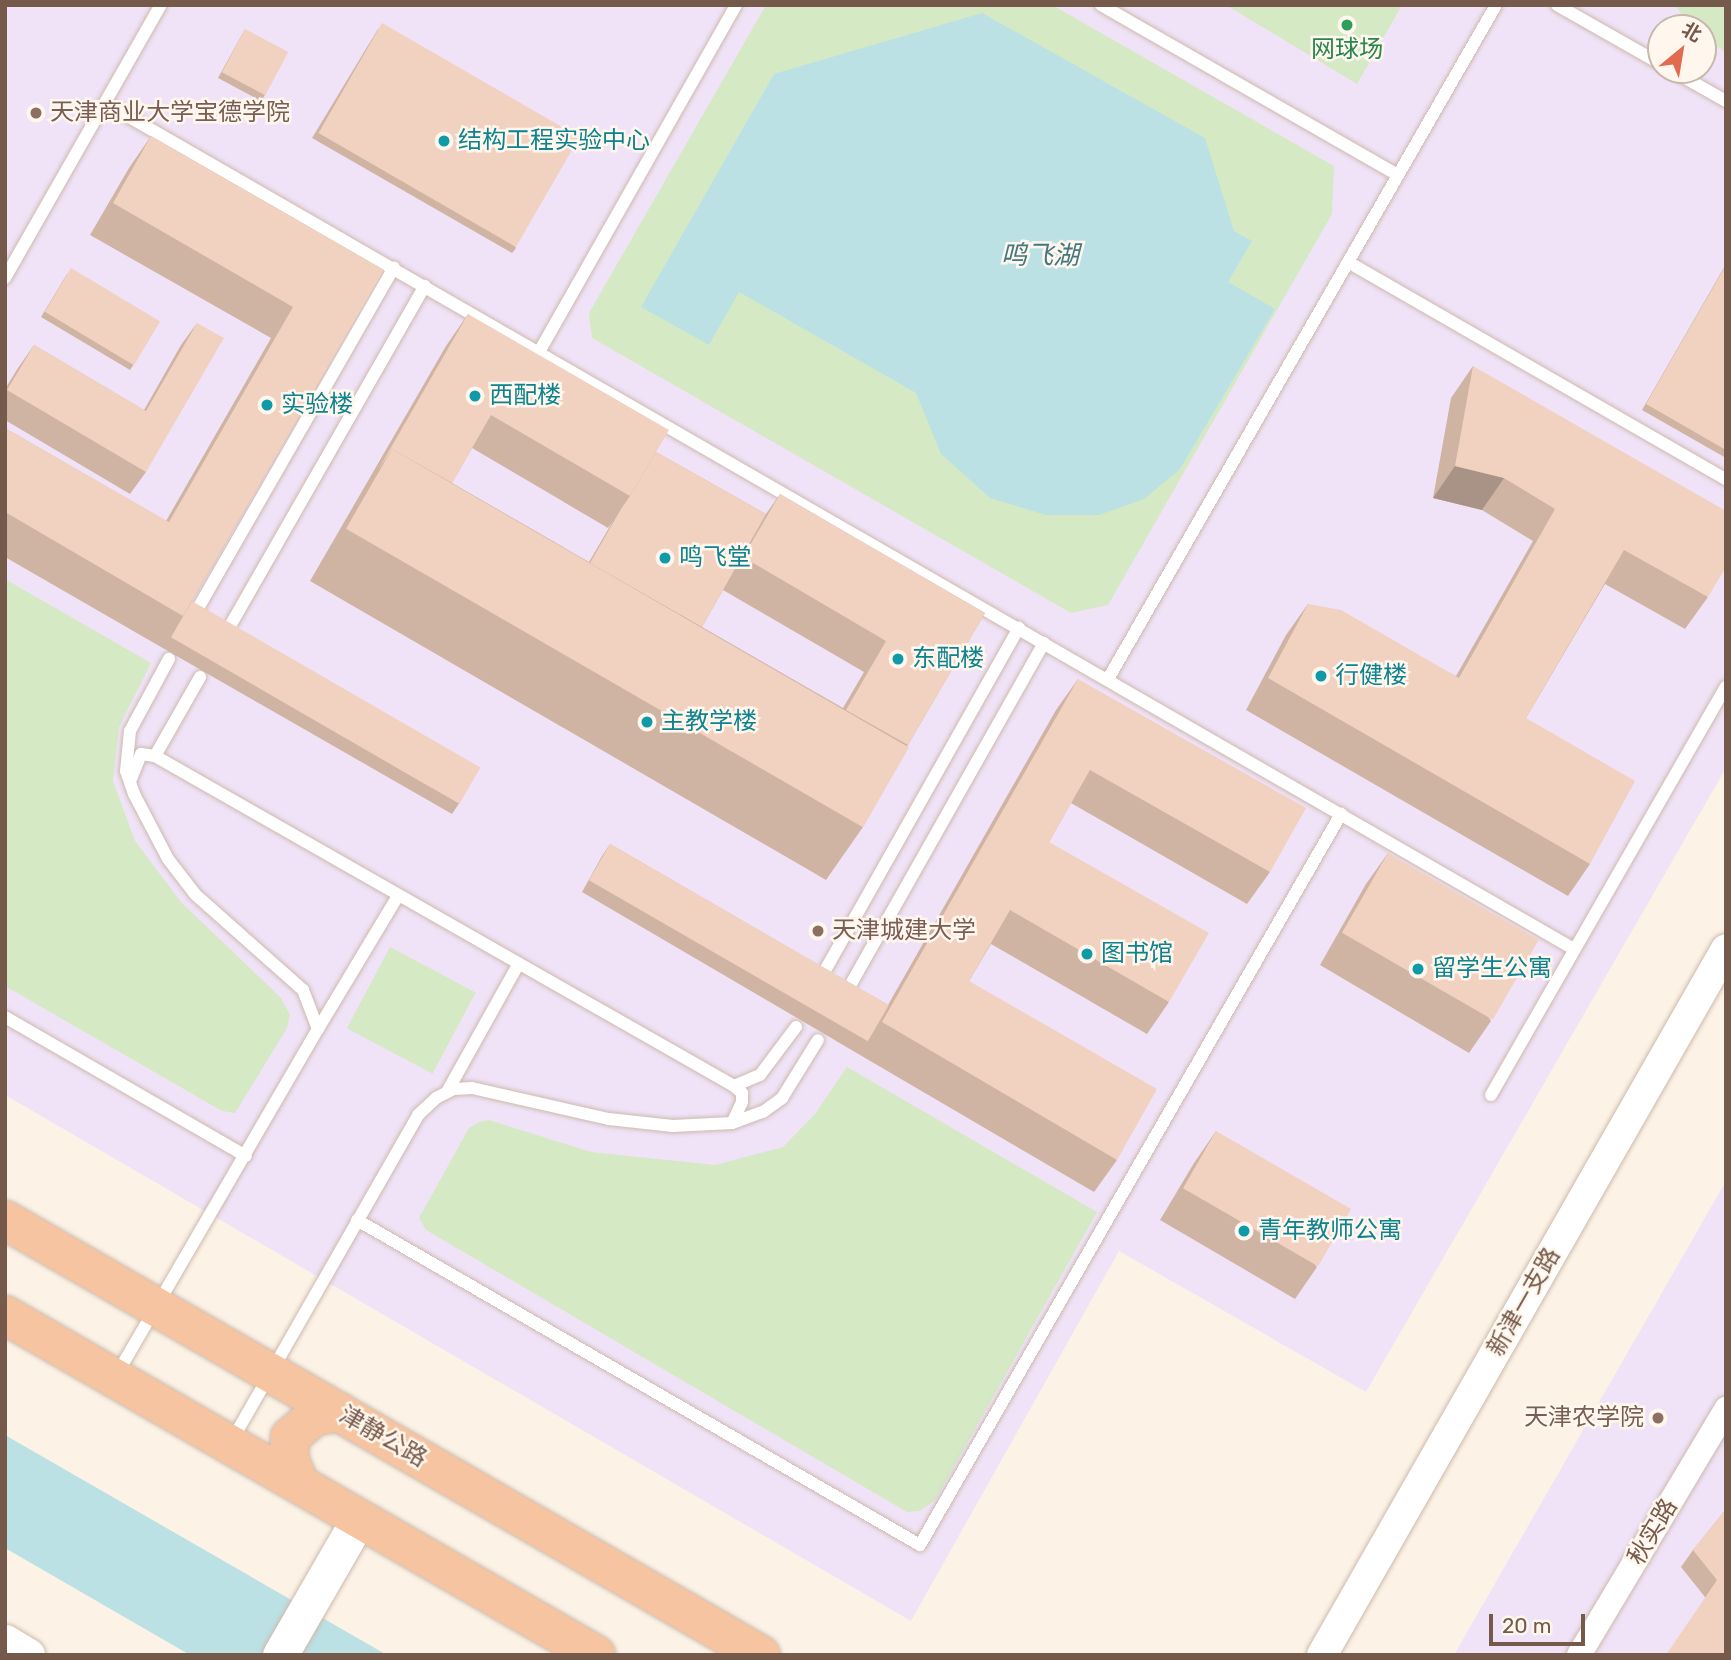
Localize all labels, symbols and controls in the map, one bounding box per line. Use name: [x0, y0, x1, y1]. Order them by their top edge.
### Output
north arrow: [1647, 14, 1717, 84]
marker: 网球场: [1339, 17, 1355, 33]
text: 北: [1678, 17, 1706, 47]
place label: 网球场: [1311, 36, 1383, 64]
place label: 天津商业大学宝德学院: [50, 99, 290, 127]
marker: 天津商业大学宝德学院: [28, 105, 44, 121]
place label: 结构工程实验中心: [458, 127, 650, 155]
marker: 结构工程实验中心: [436, 133, 452, 149]
water label: 鸣飞湖: [1001, 240, 1079, 272]
place label: 西配楼: [489, 382, 561, 410]
marker: 西配楼: [467, 388, 483, 404]
place label: 实验楼: [281, 391, 353, 419]
marker: 实验楼: [259, 397, 275, 413]
place label: 鸣飞堂: [679, 544, 751, 572]
marker: 鸣飞堂: [657, 550, 673, 566]
place label: 东配楼: [912, 645, 984, 673]
marker: 东配楼: [890, 651, 906, 667]
place label: 行健楼: [1335, 662, 1407, 690]
marker: 行健楼: [1313, 668, 1329, 684]
place label: 主教学楼: [661, 708, 757, 736]
marker: 主教学楼: [639, 714, 655, 730]
place label: 天津城建大学: [832, 917, 976, 945]
marker: 天津城建大学: [810, 923, 826, 939]
place label: 图书馆: [1101, 940, 1173, 968]
marker: 图书馆: [1079, 946, 1095, 962]
place label: 留学生公寓: [1432, 955, 1552, 983]
marker: 留学生公寓: [1410, 961, 1426, 977]
place label: 青年教师公寓: [1258, 1217, 1402, 1245]
marker: 青年教师公寓: [1236, 1223, 1252, 1239]
street label: 新津一支路: [1482, 1243, 1566, 1361]
street label: 津静公路: [334, 1401, 432, 1473]
place label: 天津农学院: [1524, 1404, 1644, 1432]
marker: 天津农学院: [1650, 1410, 1666, 1426]
street label: 秋实路: [1622, 1494, 1684, 1570]
scale bar: [1493, 1600, 1589, 1644]
text: 20 m: [1502, 1613, 1551, 1638]

